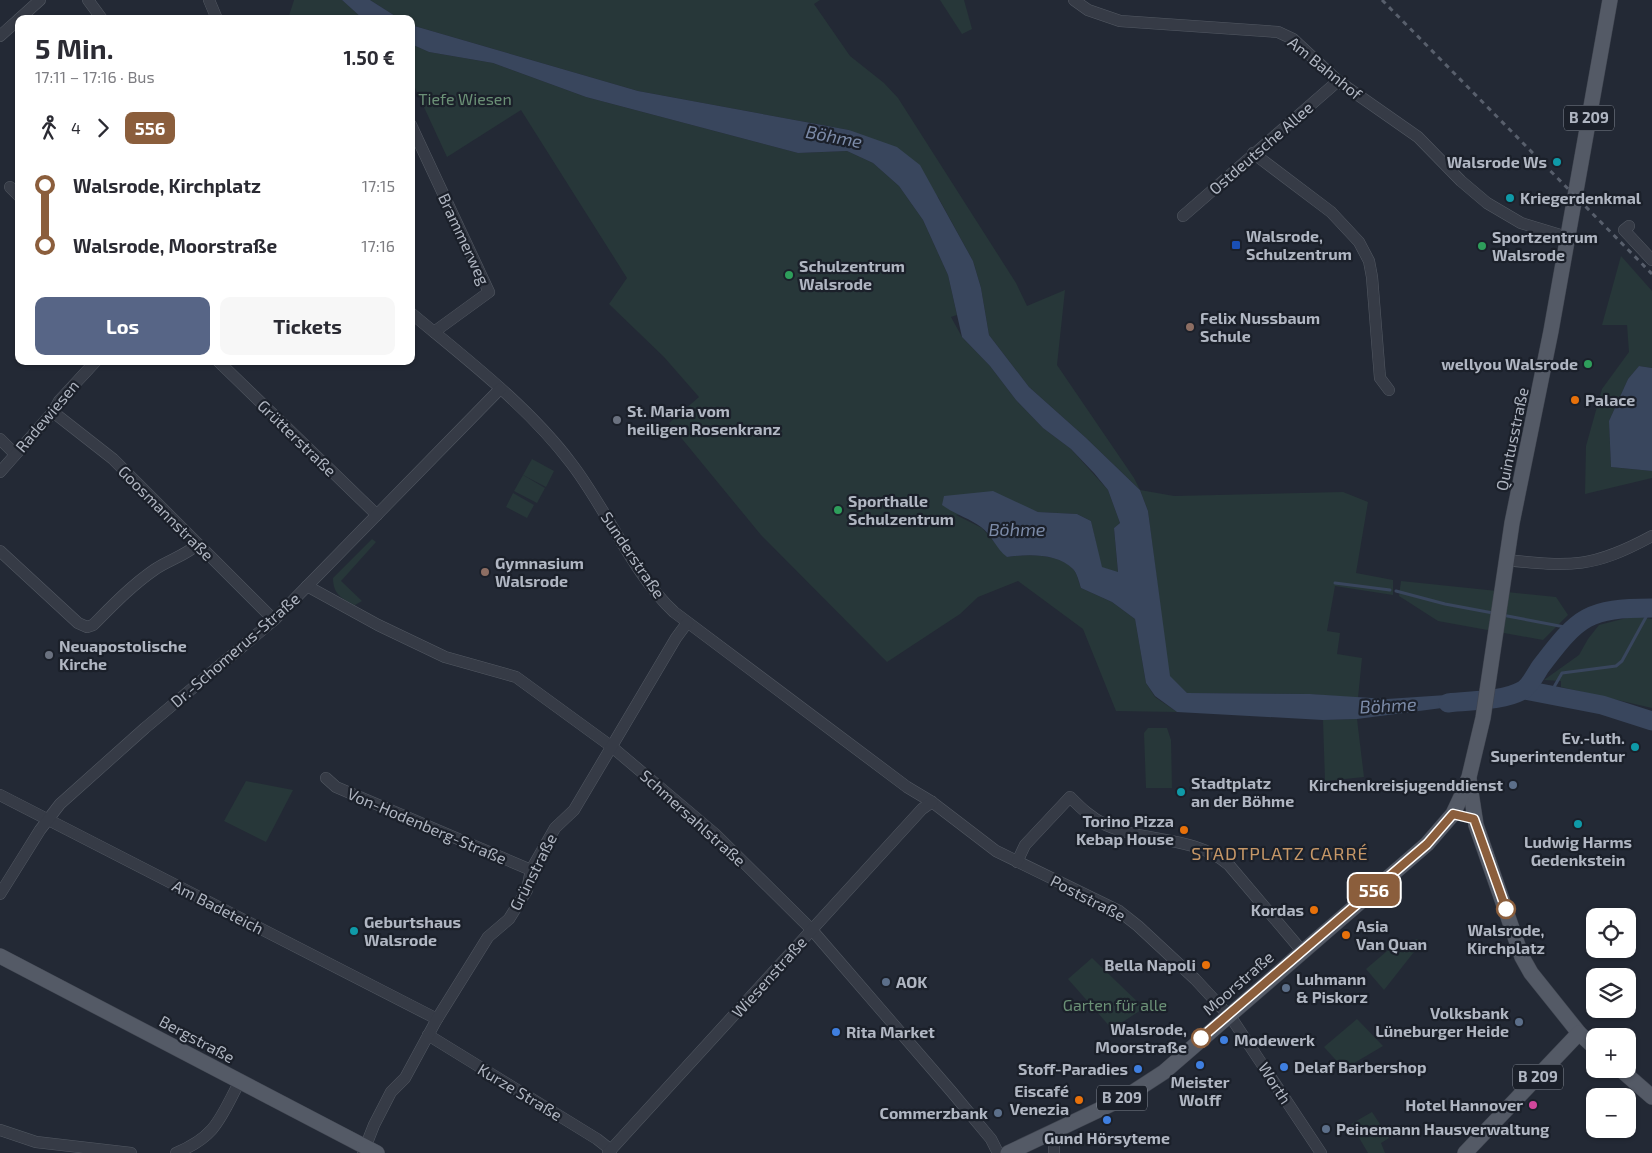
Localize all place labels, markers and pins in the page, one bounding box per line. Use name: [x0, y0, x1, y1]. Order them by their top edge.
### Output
place label: Walsrode Ws: [1447, 152, 1547, 171]
marker: Walsrode Ws: [1551, 156, 1563, 168]
place label: Kriegerdenkmal: [1520, 188, 1642, 207]
marker: Kriegerdenkmal: [1504, 192, 1516, 204]
place label: Walsrode, Schulzentrum: [1246, 226, 1352, 263]
place label: Sportzentrum Walsrode: [1492, 227, 1598, 264]
marker: Walsrode, Schulzentrum: [1230, 239, 1242, 251]
marker: Sportzentrum Walsrode: [1476, 240, 1488, 252]
place label: Schulzentrum Walsrode: [799, 256, 905, 293]
marker: Schulzentrum Walsrode: [783, 269, 795, 281]
place label: Felix Nussbaum Schule: [1200, 308, 1320, 345]
marker: Felix Nussbaum Schule: [1184, 321, 1196, 333]
place label: wellyou Walsrode: [1441, 354, 1578, 374]
marker: wellyou Walsrode: [1582, 358, 1594, 370]
place label: Palace: [1585, 390, 1635, 409]
marker: Palace: [1569, 394, 1581, 406]
place label: St. Maria vom heiligen Rosenkranz: [627, 401, 781, 438]
marker: St. Maria vom heiligen Rosenkranz: [611, 414, 623, 426]
place label: Sporthalle Schulzentrum: [848, 491, 954, 528]
marker: Sporthalle Schulzentrum: [832, 504, 844, 516]
place label: Gymnasium Walsrode: [495, 553, 584, 590]
marker: Gymnasium Walsrode: [479, 566, 491, 578]
place label: Neuapostolische Kirche: [59, 636, 187, 673]
marker: Neuapostolische Kirche: [43, 649, 55, 661]
place label: Ev.-luth. Superintendentur: [1490, 728, 1625, 765]
marker: Ev.-luth. Superintendentur: [1629, 741, 1641, 753]
place label: Stadtplatz an der Böhme: [1191, 773, 1294, 810]
place label: Kirchenkreisjugenddienst: [1309, 775, 1503, 794]
marker: Kirchenkreisjugenddienst: [1507, 779, 1519, 791]
marker: Stadtplatz an der Böhme: [1175, 786, 1187, 798]
place label: Torino Pizza Kebap House: [1076, 811, 1174, 848]
marker: Ludwig Harms Gedenkstein: [1572, 818, 1584, 830]
marker: Torino Pizza Kebap House: [1178, 824, 1190, 836]
place label: Ludwig Harms Gedenkstein: [1524, 832, 1632, 869]
marker: Walsrode, Kirchplatz: [1496, 899, 1516, 919]
place label: Kordas: [1251, 900, 1304, 919]
marker: Kordas: [1308, 904, 1320, 916]
place label: Geburtshaus Walsrode: [364, 912, 461, 949]
place label: Asia Van Quan: [1356, 916, 1427, 954]
place label: Walsrode, Kirchplatz: [1467, 920, 1545, 957]
marker: Geburtshaus Walsrode: [348, 925, 360, 937]
marker: Asia Van Quan: [1340, 929, 1352, 941]
place label: Bella Napoli: [1104, 955, 1196, 974]
marker: Bella Napoli: [1200, 959, 1212, 971]
place label: Luhmann & Piskorz: [1296, 969, 1368, 1006]
place label: AOK: [896, 972, 928, 991]
marker: AOK: [880, 976, 892, 988]
marker: Luhmann & Piskorz: [1280, 982, 1292, 994]
place label: Volksbank Lüneburger Heide: [1375, 1003, 1509, 1040]
marker: Volksbank Lüneburger Heide: [1513, 1016, 1525, 1028]
place label: Walsrode, Moorstraße: [1095, 1019, 1187, 1056]
place label: Rita Market: [846, 1022, 935, 1041]
marker: Rita Market: [830, 1026, 842, 1038]
marker: Walsrode, Moorstraße: [1191, 1028, 1211, 1048]
place label: Modewerk: [1234, 1030, 1315, 1049]
marker: Modewerk: [1218, 1034, 1230, 1046]
place label: Delaf Barbershop: [1294, 1057, 1427, 1076]
place label: Stoff-Paradies: [1018, 1059, 1128, 1078]
marker: Meister Wolff: [1194, 1059, 1206, 1071]
marker: Delaf Barbershop: [1278, 1061, 1290, 1073]
marker: Stoff-Paradies: [1132, 1063, 1144, 1075]
place label: Meister Wolff: [1171, 1072, 1230, 1109]
place label: Eiscafé Venezia: [1010, 1081, 1069, 1118]
marker: Eiscafé Venezia: [1073, 1094, 1085, 1106]
place label: Hotel Hannover: [1405, 1095, 1523, 1114]
marker: Hotel Hannover: [1527, 1099, 1539, 1111]
place label: Commerzbank: [880, 1103, 988, 1122]
marker: Commerzbank: [992, 1107, 1004, 1119]
marker: Gund Hörsyteme: [1101, 1114, 1113, 1126]
place label: Peinemann Hausverwaltung: [1336, 1119, 1550, 1138]
marker: Peinemann Hausverwaltung: [1320, 1123, 1332, 1135]
place label: Gund Hörsyteme: [1044, 1128, 1170, 1148]

